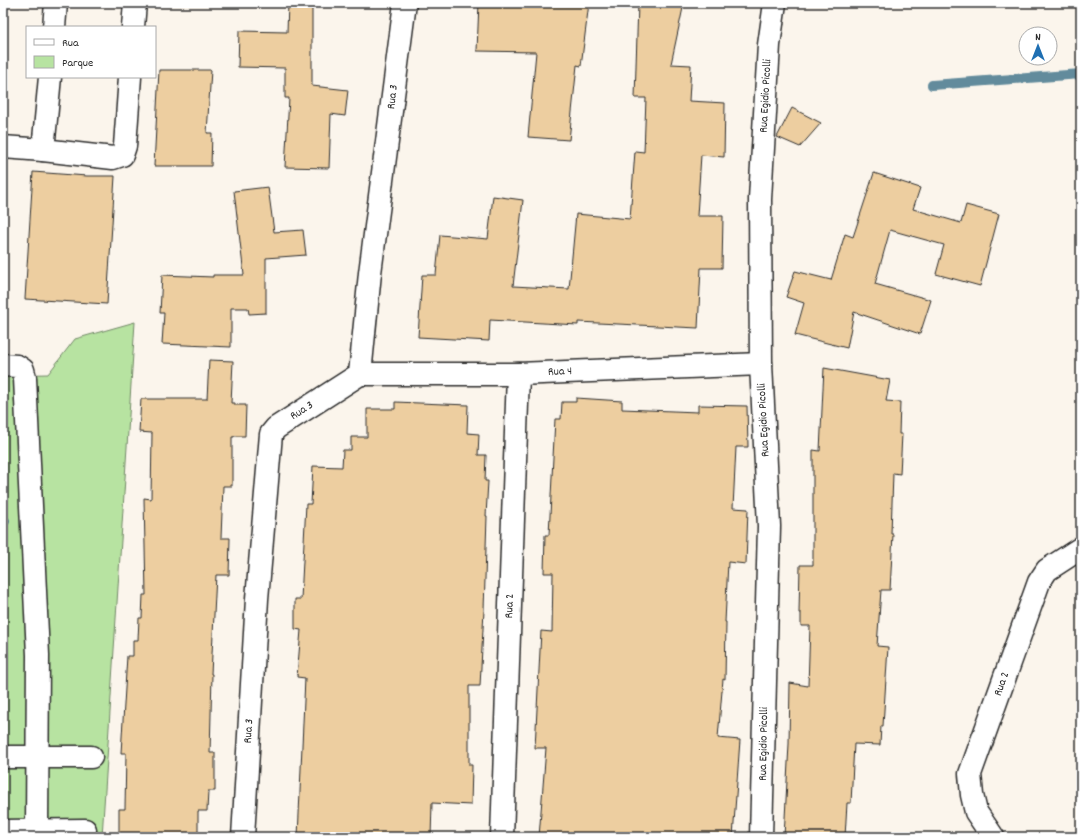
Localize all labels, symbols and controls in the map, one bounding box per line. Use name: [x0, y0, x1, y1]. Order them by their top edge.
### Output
legend: [26, 26, 156, 78]
north arrow: [1018, 26, 1058, 66]
text: N: [1035, 30, 1041, 46]
text: Rua: [62, 35, 79, 52]
text: Parque: [62, 55, 93, 72]
street label: Rua Egidio Picolli: [756, 59, 776, 133]
street label: Rua 3: [383, 84, 403, 110]
street label: Rua 4: [548, 363, 572, 381]
street label: Rua Egidio Picolli: [754, 383, 774, 457]
street label: Rua 3: [287, 397, 317, 425]
street label: Rua 2: [501, 593, 519, 619]
street label: Rua 2: [990, 670, 1014, 698]
street label: Rua Egidio Picolli: [755, 707, 773, 781]
street label: Rua 3: [240, 718, 258, 744]

